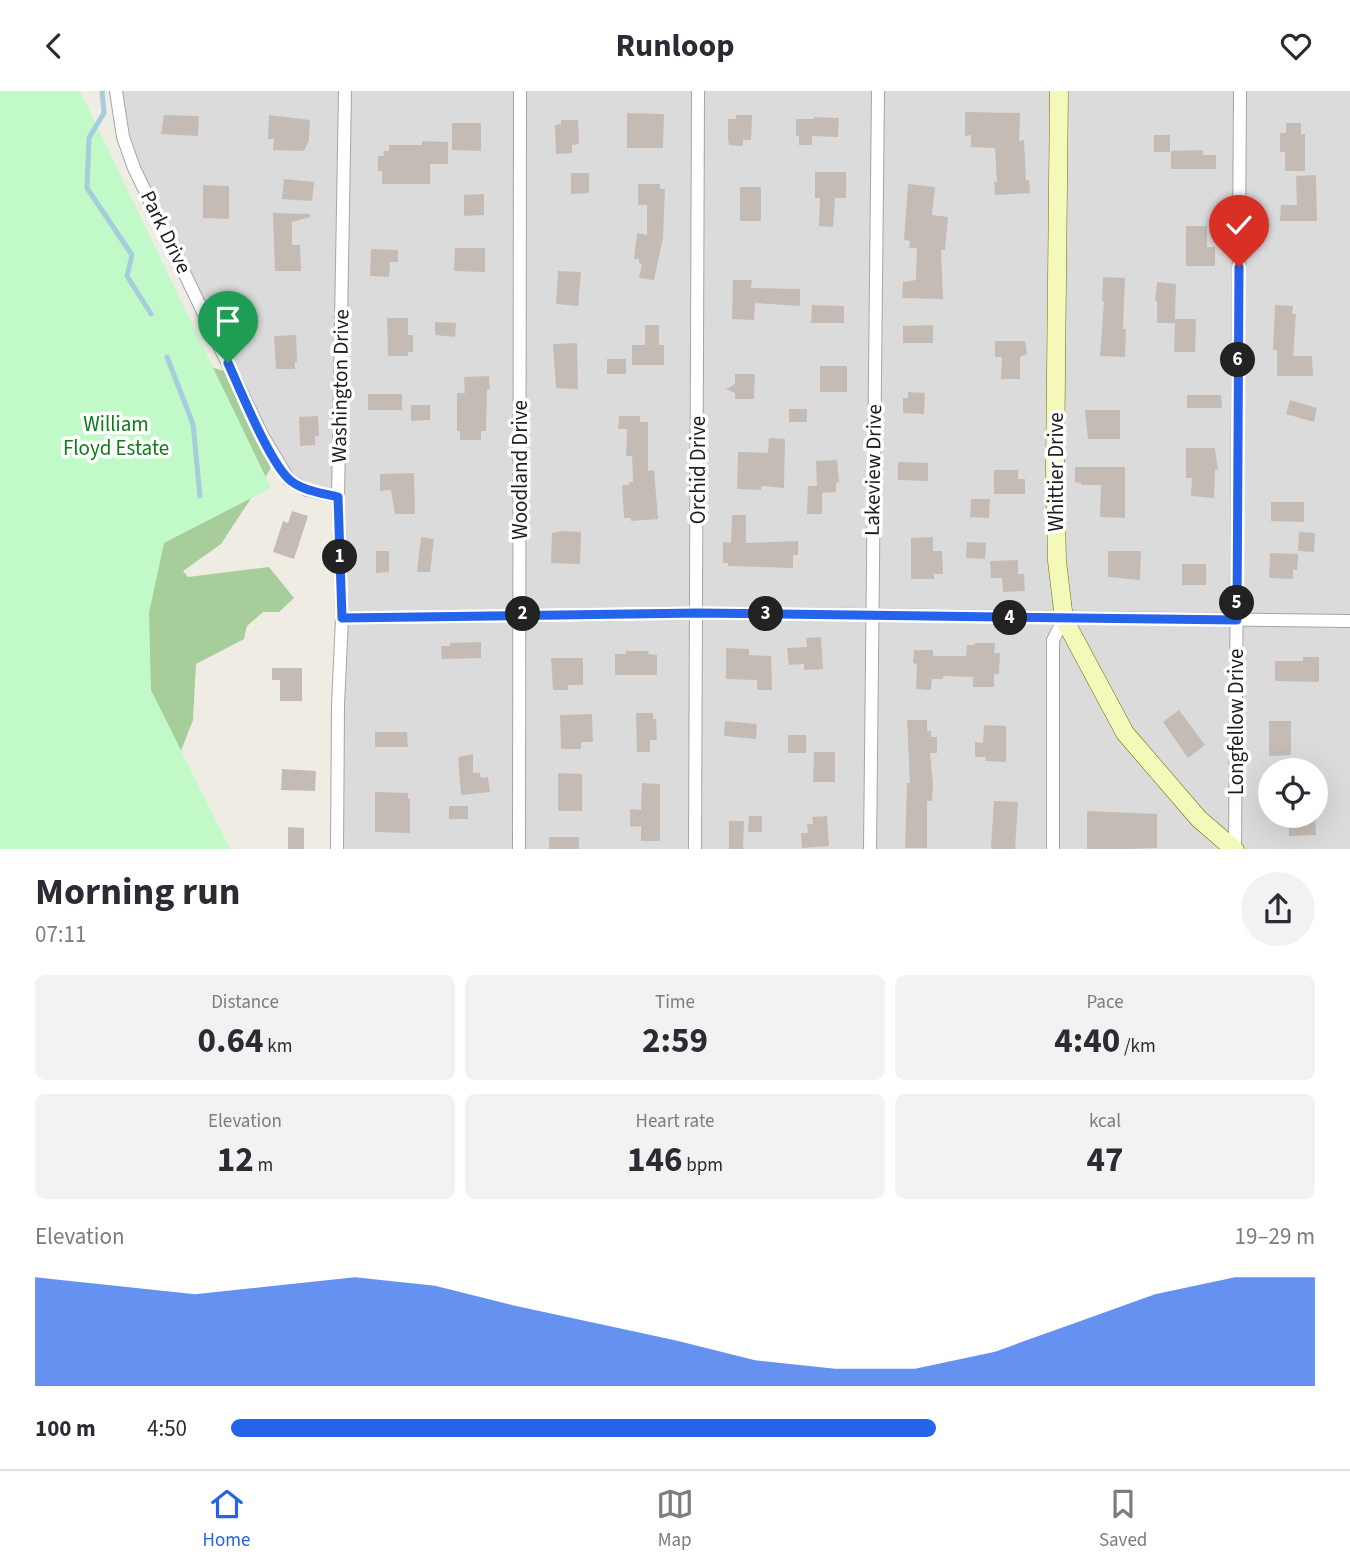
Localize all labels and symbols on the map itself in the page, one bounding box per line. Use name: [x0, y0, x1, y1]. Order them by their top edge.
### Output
street label: Park Drive: [133, 185, 199, 279]
pin: [1209, 195, 1269, 267]
pin: [198, 291, 258, 363]
street label: Washington Drive: [324, 309, 356, 463]
pin: 6: [1220, 343, 1256, 377]
street label: Woodland Drive: [505, 400, 535, 540]
street label: Lakeview Drive: [857, 404, 889, 536]
park label: William Floyd Estate: [63, 409, 169, 463]
street label: Whittier Drive: [1041, 412, 1071, 532]
street label: Orchid Drive: [683, 416, 713, 524]
pin: 1: [322, 539, 358, 575]
pin: 5: [1220, 585, 1254, 621]
pin: 2: [505, 596, 540, 631]
pin: 3: [748, 596, 784, 631]
pin: 4: [992, 601, 1028, 635]
street label: Longfellow Drive: [1221, 649, 1251, 795]

